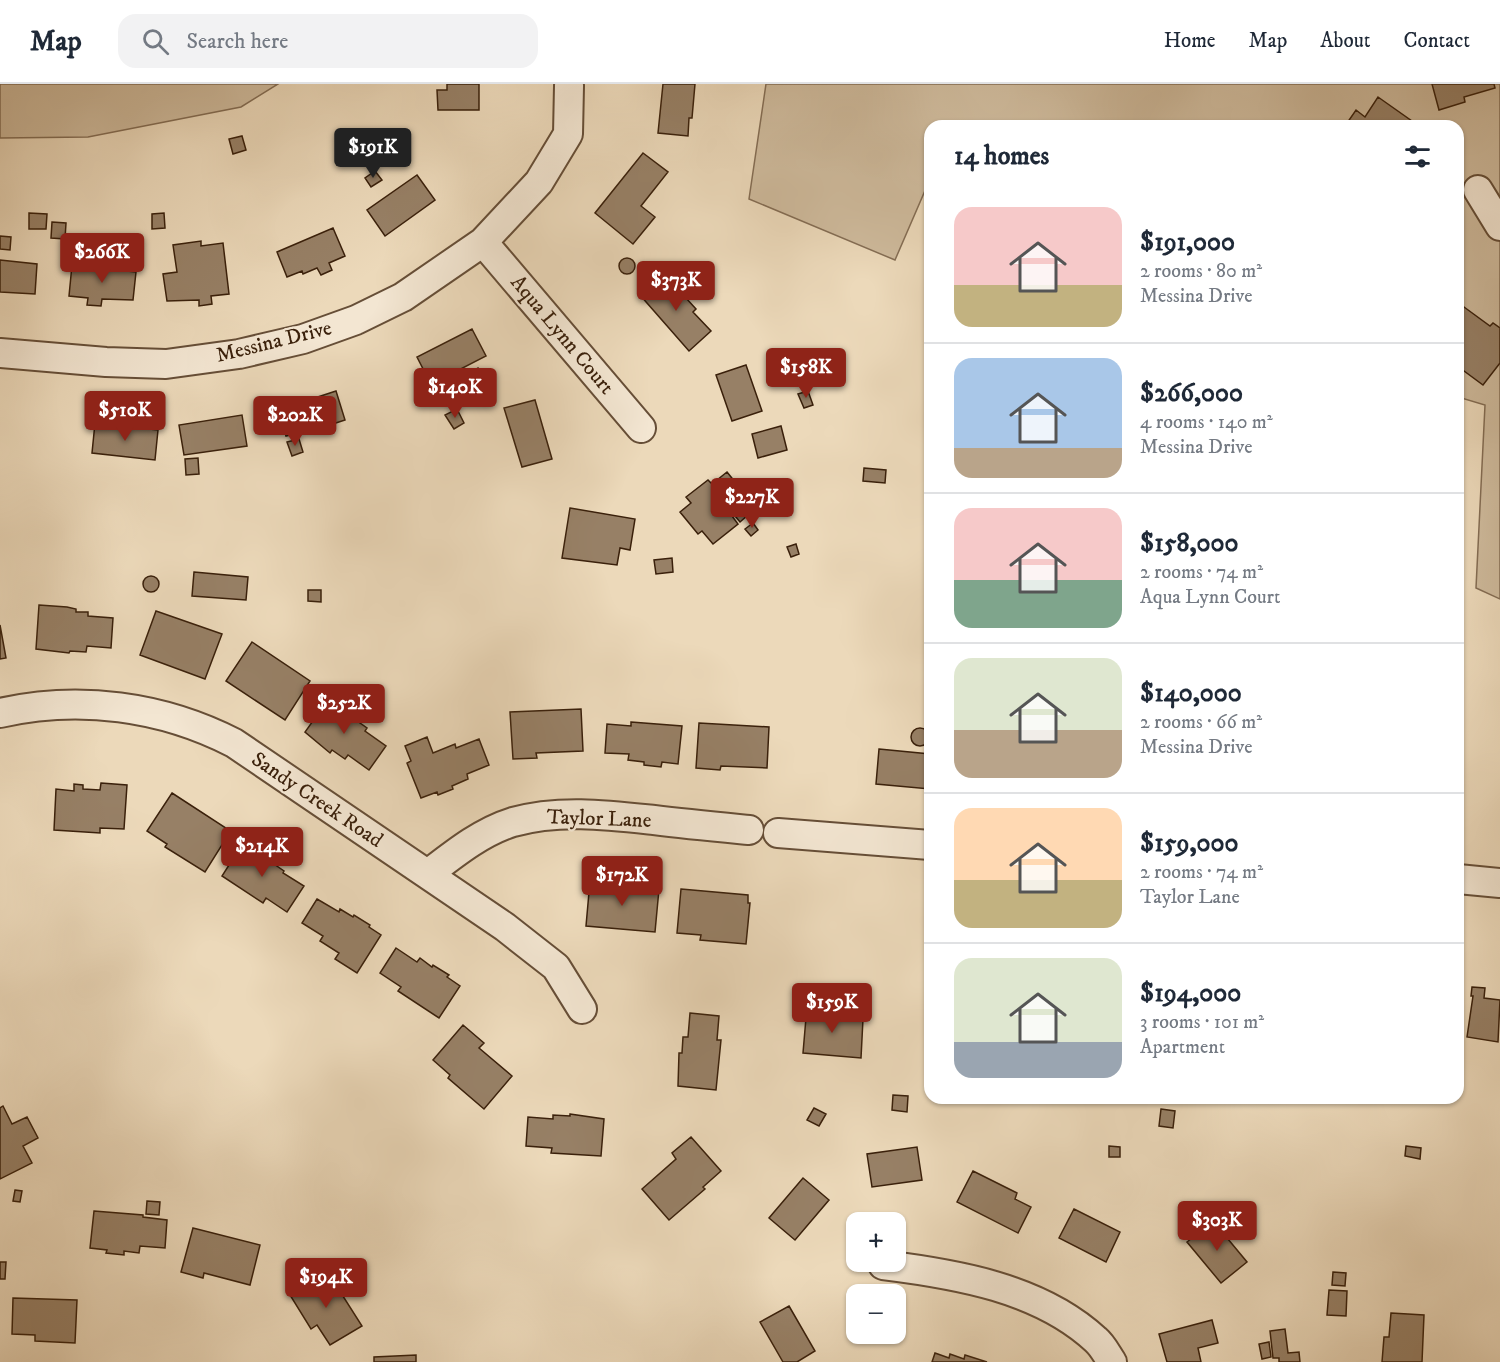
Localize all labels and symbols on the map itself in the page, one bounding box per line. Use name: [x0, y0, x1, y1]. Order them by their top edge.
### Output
pin: $191K: [331, 128, 415, 179]
pin: $266K: [60, 233, 144, 284]
pin: $373K: [634, 261, 718, 312]
street label: Aqua Lynn Court: [505, 270, 620, 400]
street label: Messina Drive: [214, 315, 335, 369]
pin: $158K: [764, 348, 848, 399]
pin: $140K: [413, 368, 497, 419]
pin: $510K: [83, 391, 167, 442]
pin: $202K: [253, 396, 337, 447]
pin: $227K: [710, 478, 794, 529]
pin: $252K: [302, 684, 386, 735]
street label: Sandy Creek Road: [246, 746, 388, 854]
street label: Taylor Lane: [546, 804, 652, 834]
pin: $214K: [220, 827, 304, 878]
pin: $172K: [580, 856, 664, 907]
pin: $159K: [790, 983, 874, 1034]
pin: $303K: [1175, 1201, 1259, 1252]
pin: $194K: [284, 1258, 368, 1309]

